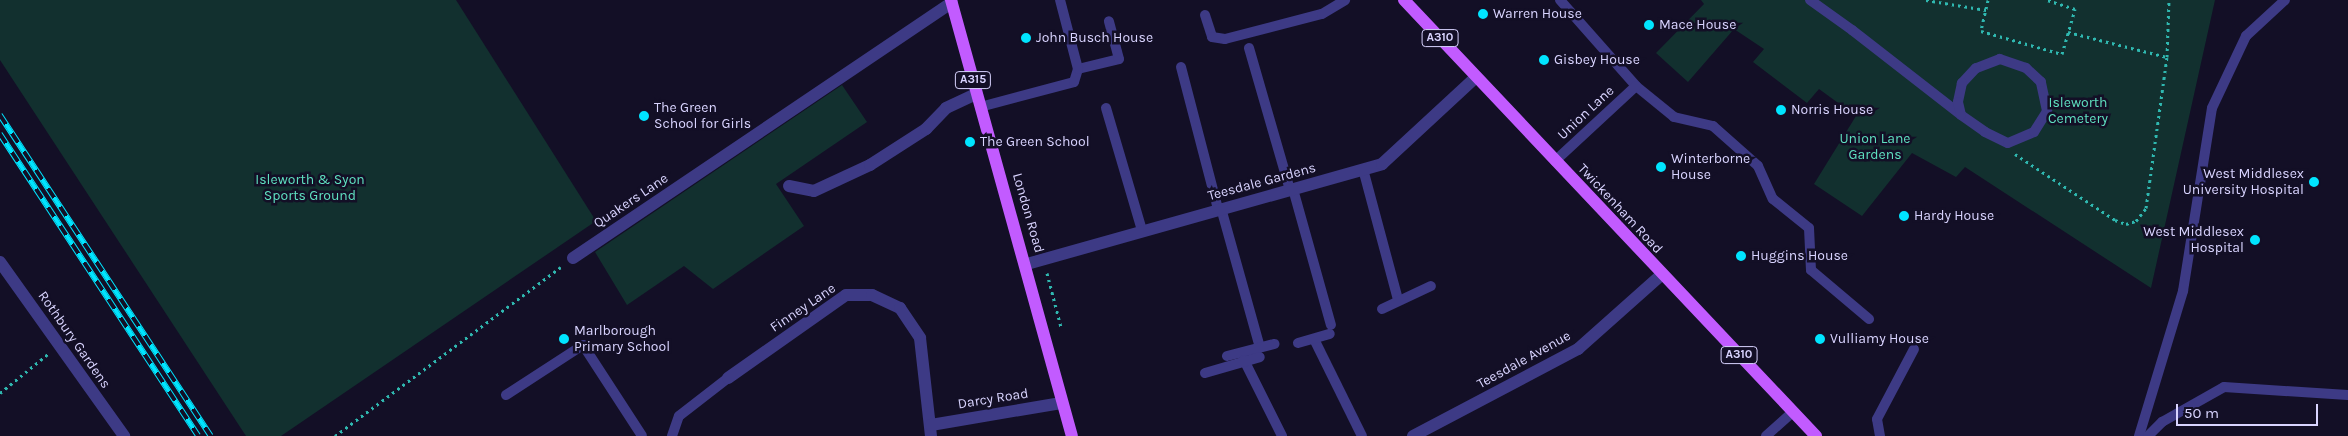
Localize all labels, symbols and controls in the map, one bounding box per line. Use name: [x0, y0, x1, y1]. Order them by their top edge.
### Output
place label: Warren House: [1493, 6, 1582, 22]
marker: Warren House: [1477, 8, 1489, 20]
place label: Mace House: [1659, 17, 1736, 33]
marker: Mace House: [1643, 19, 1655, 31]
road number: A310: [1421, 28, 1459, 48]
place label: John Busch House: [1036, 30, 1153, 46]
marker: John Busch House: [1020, 32, 1032, 44]
place label: Gisbey House: [1554, 52, 1640, 68]
marker: Gisbey House: [1538, 54, 1550, 66]
road number: A315: [954, 70, 992, 90]
street label: Union Lane: [1554, 83, 1618, 143]
park label: Isleworth Cemetery: [2048, 95, 2108, 128]
place label: The Green School for Girls: [654, 100, 751, 132]
place label: Norris House: [1791, 102, 1873, 118]
marker: Norris House: [1775, 104, 1787, 116]
marker: The Green School for Girls: [638, 110, 650, 122]
park label: Union Lane Gardens: [1839, 131, 1911, 164]
place label: The Green School: [980, 134, 1090, 150]
marker: The Green School: [964, 136, 976, 148]
place label: Winterborne House: [1671, 151, 1750, 184]
street label: Teesdale Gardens: [1206, 159, 1318, 205]
street label: Twickenham Road: [1574, 161, 1666, 257]
marker: Winterborne House: [1655, 161, 1667, 173]
place label: West Middlesex University Hospital: [2183, 166, 2304, 198]
street label: Quakers Lane: [591, 170, 671, 232]
street label: London Road: [1009, 171, 1047, 255]
park label: Isleworth & Syon Sports Ground: [255, 172, 365, 204]
marker: West Middlesex University Hospital: [2308, 176, 2320, 188]
place label: Hardy House: [1914, 208, 1994, 224]
marker: Hardy House: [1898, 210, 1910, 222]
place label: West Middlesex Hospital: [2143, 224, 2244, 256]
marker: West Middlesex Hospital: [2248, 233, 2262, 247]
place label: Huggins House: [1751, 248, 1848, 264]
marker: Huggins House: [1735, 250, 1747, 262]
street label: Finney Lane: [767, 280, 839, 336]
street label: Rothbury Gardens: [34, 288, 114, 392]
place label: Marlborough Primary School: [574, 323, 670, 356]
street label: Teesdale Avenue: [1474, 327, 1574, 393]
place label: Vulliamy House: [1830, 331, 1929, 347]
marker: Marlborough Primary School: [558, 333, 570, 345]
marker: Vulliamy House: [1814, 333, 1826, 345]
road number: A310: [1720, 346, 1758, 364]
street label: Darcy Road: [956, 385, 1030, 413]
scale bar: [2178, 394, 2320, 426]
text: 50 m: [2184, 404, 2219, 422]

